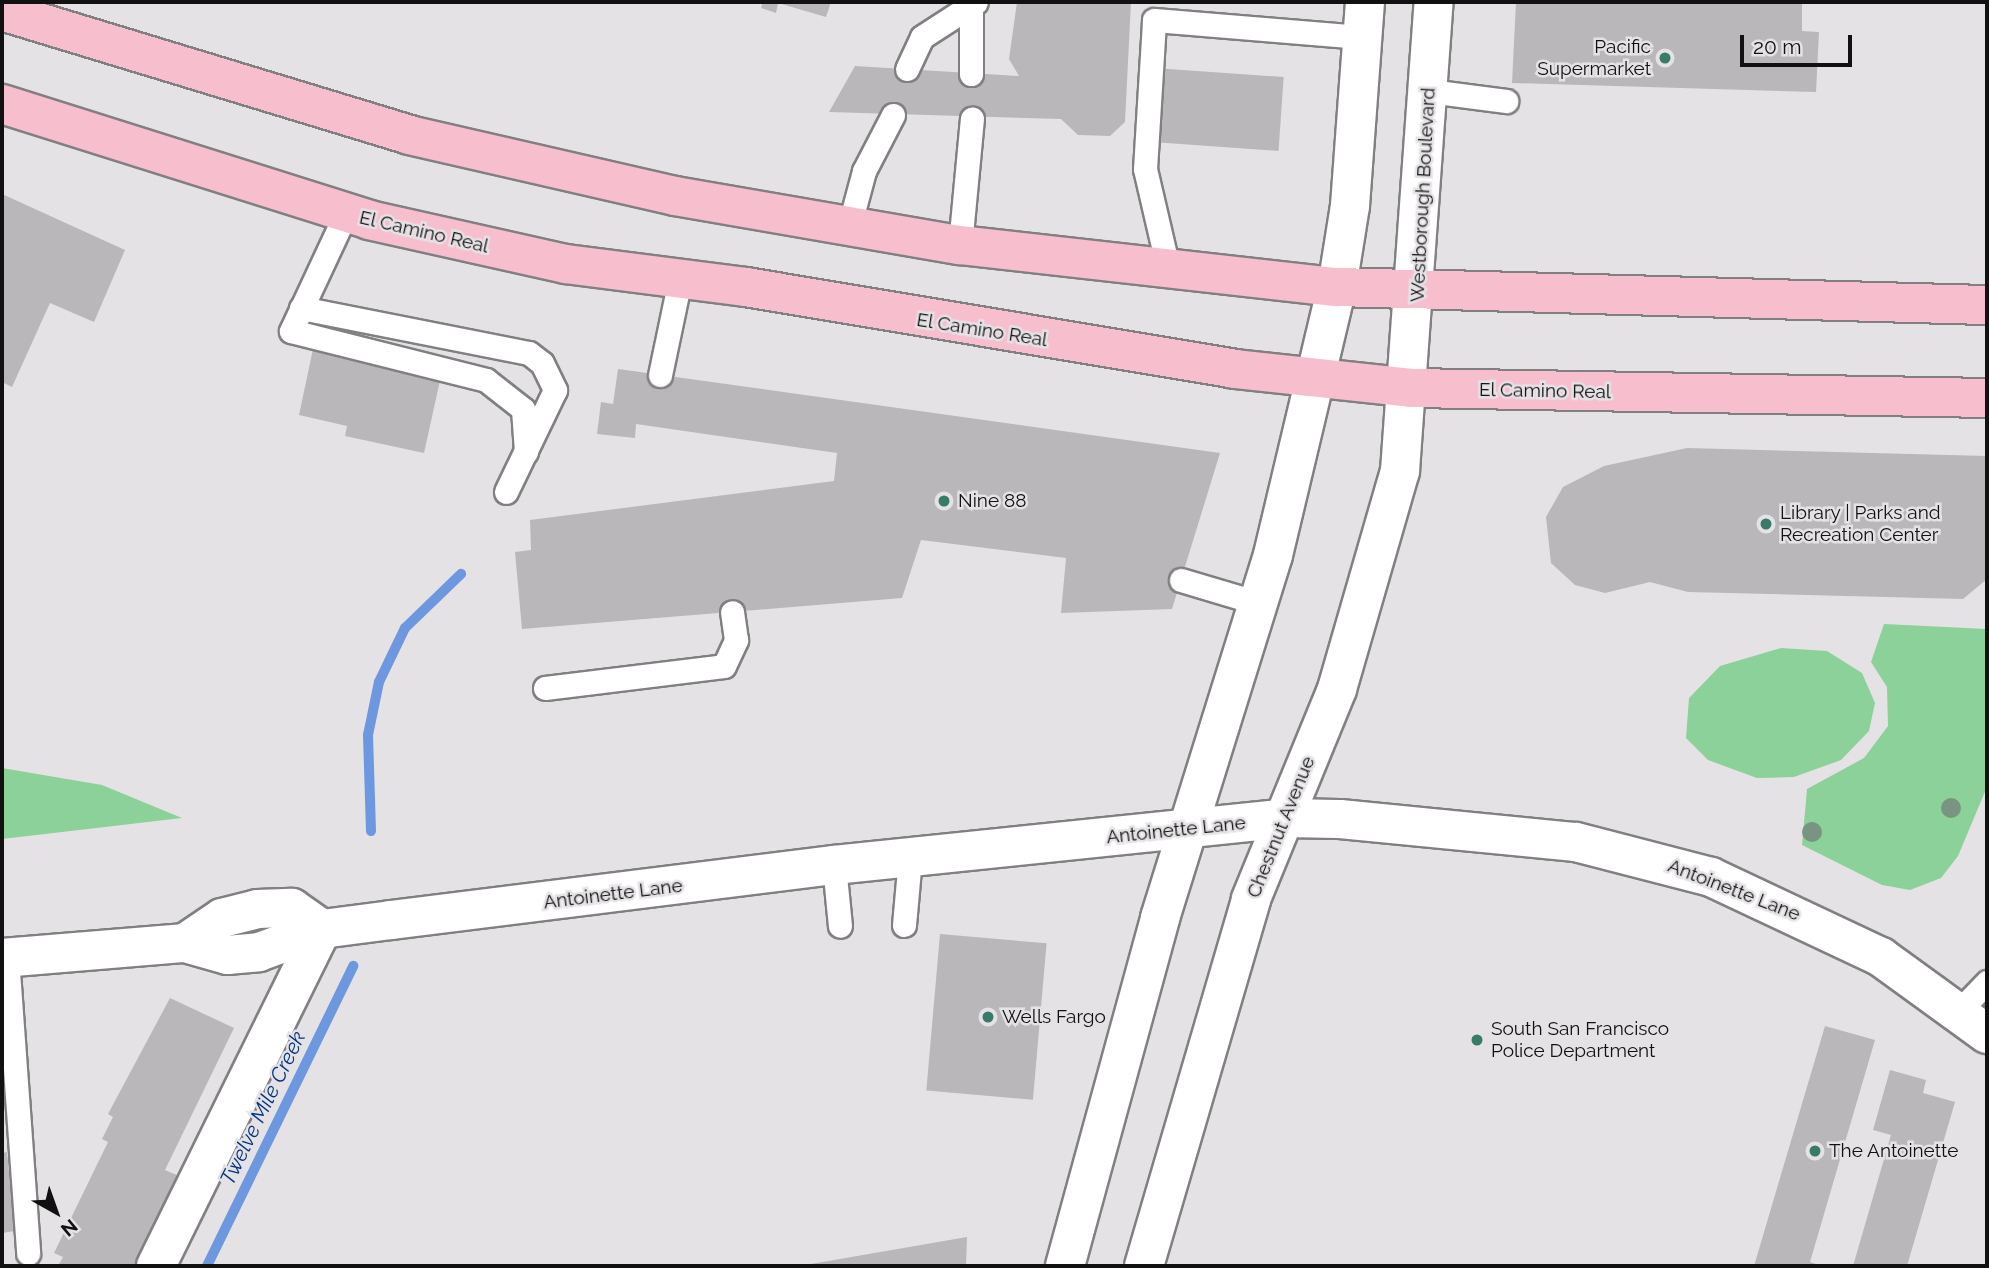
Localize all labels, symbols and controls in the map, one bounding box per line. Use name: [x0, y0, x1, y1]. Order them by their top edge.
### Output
scale bar: [1744, 21, 1856, 65]
text: 20 m: [1753, 34, 1801, 59]
place label: Pacific Supermarket: [1537, 36, 1651, 80]
marker: Pacific Supermarket: [1657, 50, 1673, 66]
street label: Westborough Boulevard: [1406, 87, 1440, 303]
street label: El Camino Real: [357, 206, 491, 258]
street label: El Camino Real: [915, 308, 1049, 352]
street label: El Camino Real: [1479, 378, 1611, 404]
place label: Nine 88: [958, 490, 1026, 512]
marker: Nine 88: [936, 493, 952, 509]
place label: Library | Parks and Recreation Center: [1780, 502, 1941, 546]
marker: Library | Parks and Recreation Center: [1758, 516, 1774, 532]
street label: Chestnut Avenue: [1242, 753, 1320, 901]
street label: Antoinette Lane: [1105, 811, 1247, 849]
street label: Antoinette Lane: [1665, 854, 1803, 926]
street label: Antoinette Lane: [542, 874, 684, 914]
place label: Wells Fargo: [1002, 1006, 1106, 1028]
marker: Wells Fargo: [980, 1009, 996, 1025]
place label: South San Francisco Police Department: [1491, 1018, 1669, 1062]
water label: Twelve Mile Creek: [215, 1027, 311, 1189]
marker: South San Francisco Police Department: [1469, 1032, 1485, 1048]
place label: The Antoinette: [1829, 1140, 1959, 1162]
marker: The Antoinette: [1807, 1143, 1823, 1159]
north arrow: [21, 1177, 91, 1247]
text: N: [57, 1215, 82, 1241]

